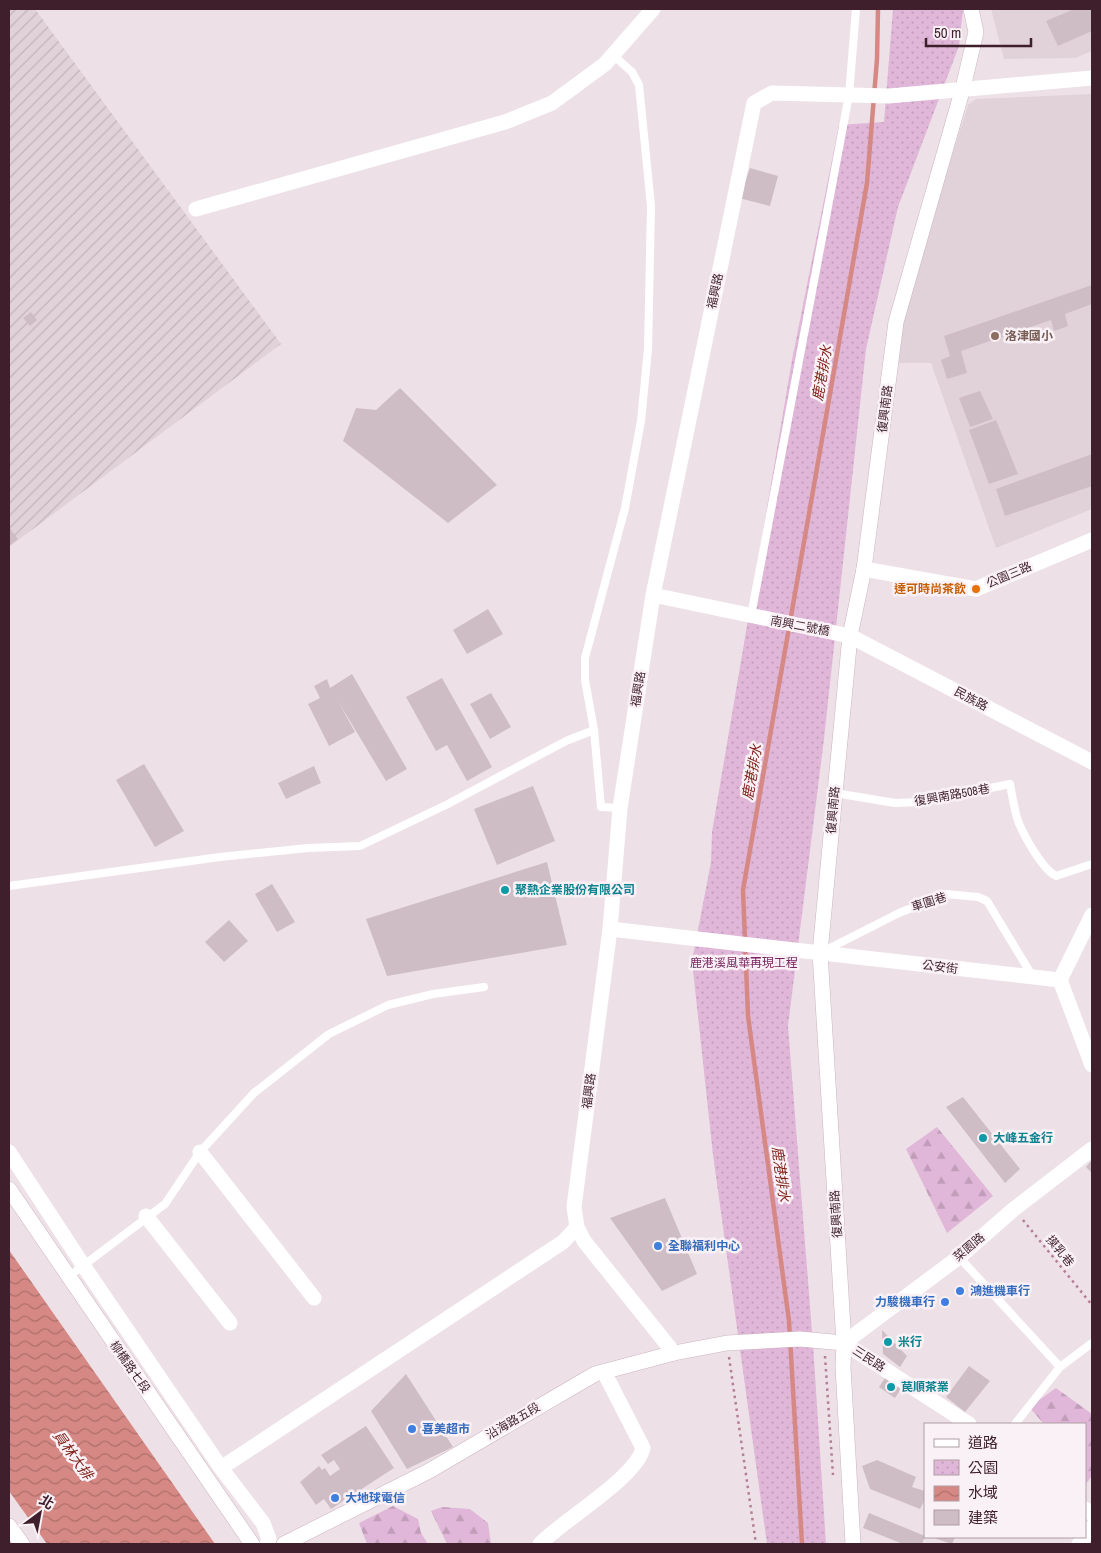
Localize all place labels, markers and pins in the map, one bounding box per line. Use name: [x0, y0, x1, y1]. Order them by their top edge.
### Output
place label: 洛津國小: [1005, 328, 1053, 344]
marker: 洛津國小: [989, 330, 1001, 342]
place label: 達可時尚茶飲: [894, 581, 966, 597]
marker: 達可時尚茶飲: [970, 583, 982, 595]
place label: 聚熱企業股份有限公司: [515, 882, 635, 898]
marker: 聚熱企業股份有限公司: [499, 884, 511, 896]
place label: 大峰五金行: [993, 1130, 1053, 1146]
marker: 大峰五金行: [977, 1132, 989, 1144]
place label: 全聯福利中心: [668, 1238, 740, 1254]
marker: 全聯福利中心: [652, 1240, 664, 1252]
place label: 鴻進機車行: [970, 1283, 1030, 1299]
marker: 鴻進機車行: [954, 1285, 966, 1297]
place label: 力駿機車行: [875, 1294, 935, 1310]
marker: 力駿機車行: [939, 1296, 951, 1308]
place label: 米行: [898, 1334, 922, 1350]
marker: 米行: [882, 1336, 894, 1348]
place label: 苠順茶業: [901, 1379, 949, 1395]
marker: 苠順茶業: [885, 1381, 897, 1393]
place label: 喜美超市: [422, 1421, 470, 1437]
marker: 喜美超市: [406, 1423, 418, 1435]
place label: 大地球電信: [345, 1490, 405, 1506]
marker: 大地球電信: [329, 1492, 341, 1504]

